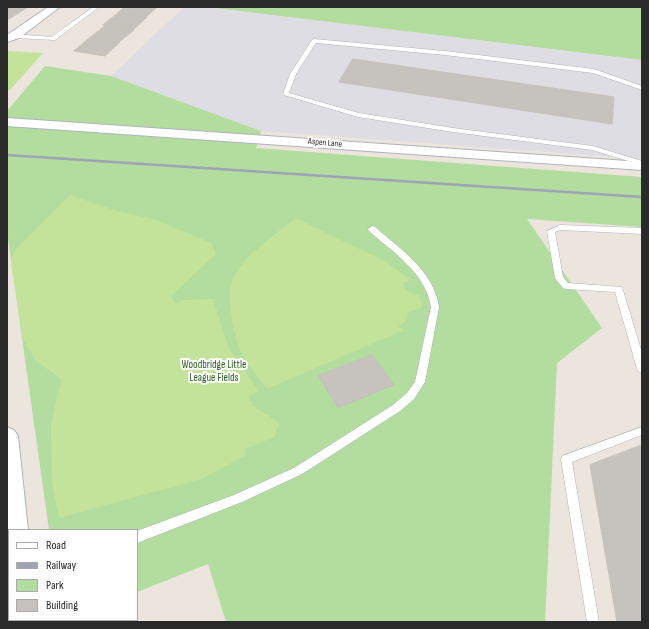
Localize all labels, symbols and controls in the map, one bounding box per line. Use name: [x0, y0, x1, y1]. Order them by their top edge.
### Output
street label: Aspen Lane: [308, 136, 342, 150]
park label: Woodbridge Little League Fields: [182, 358, 246, 384]
legend: [8, 529, 138, 621]
text: Road: [46, 538, 66, 553]
text: Railway: [46, 558, 76, 573]
text: Park: [46, 578, 64, 593]
text: Building: [46, 598, 78, 613]

